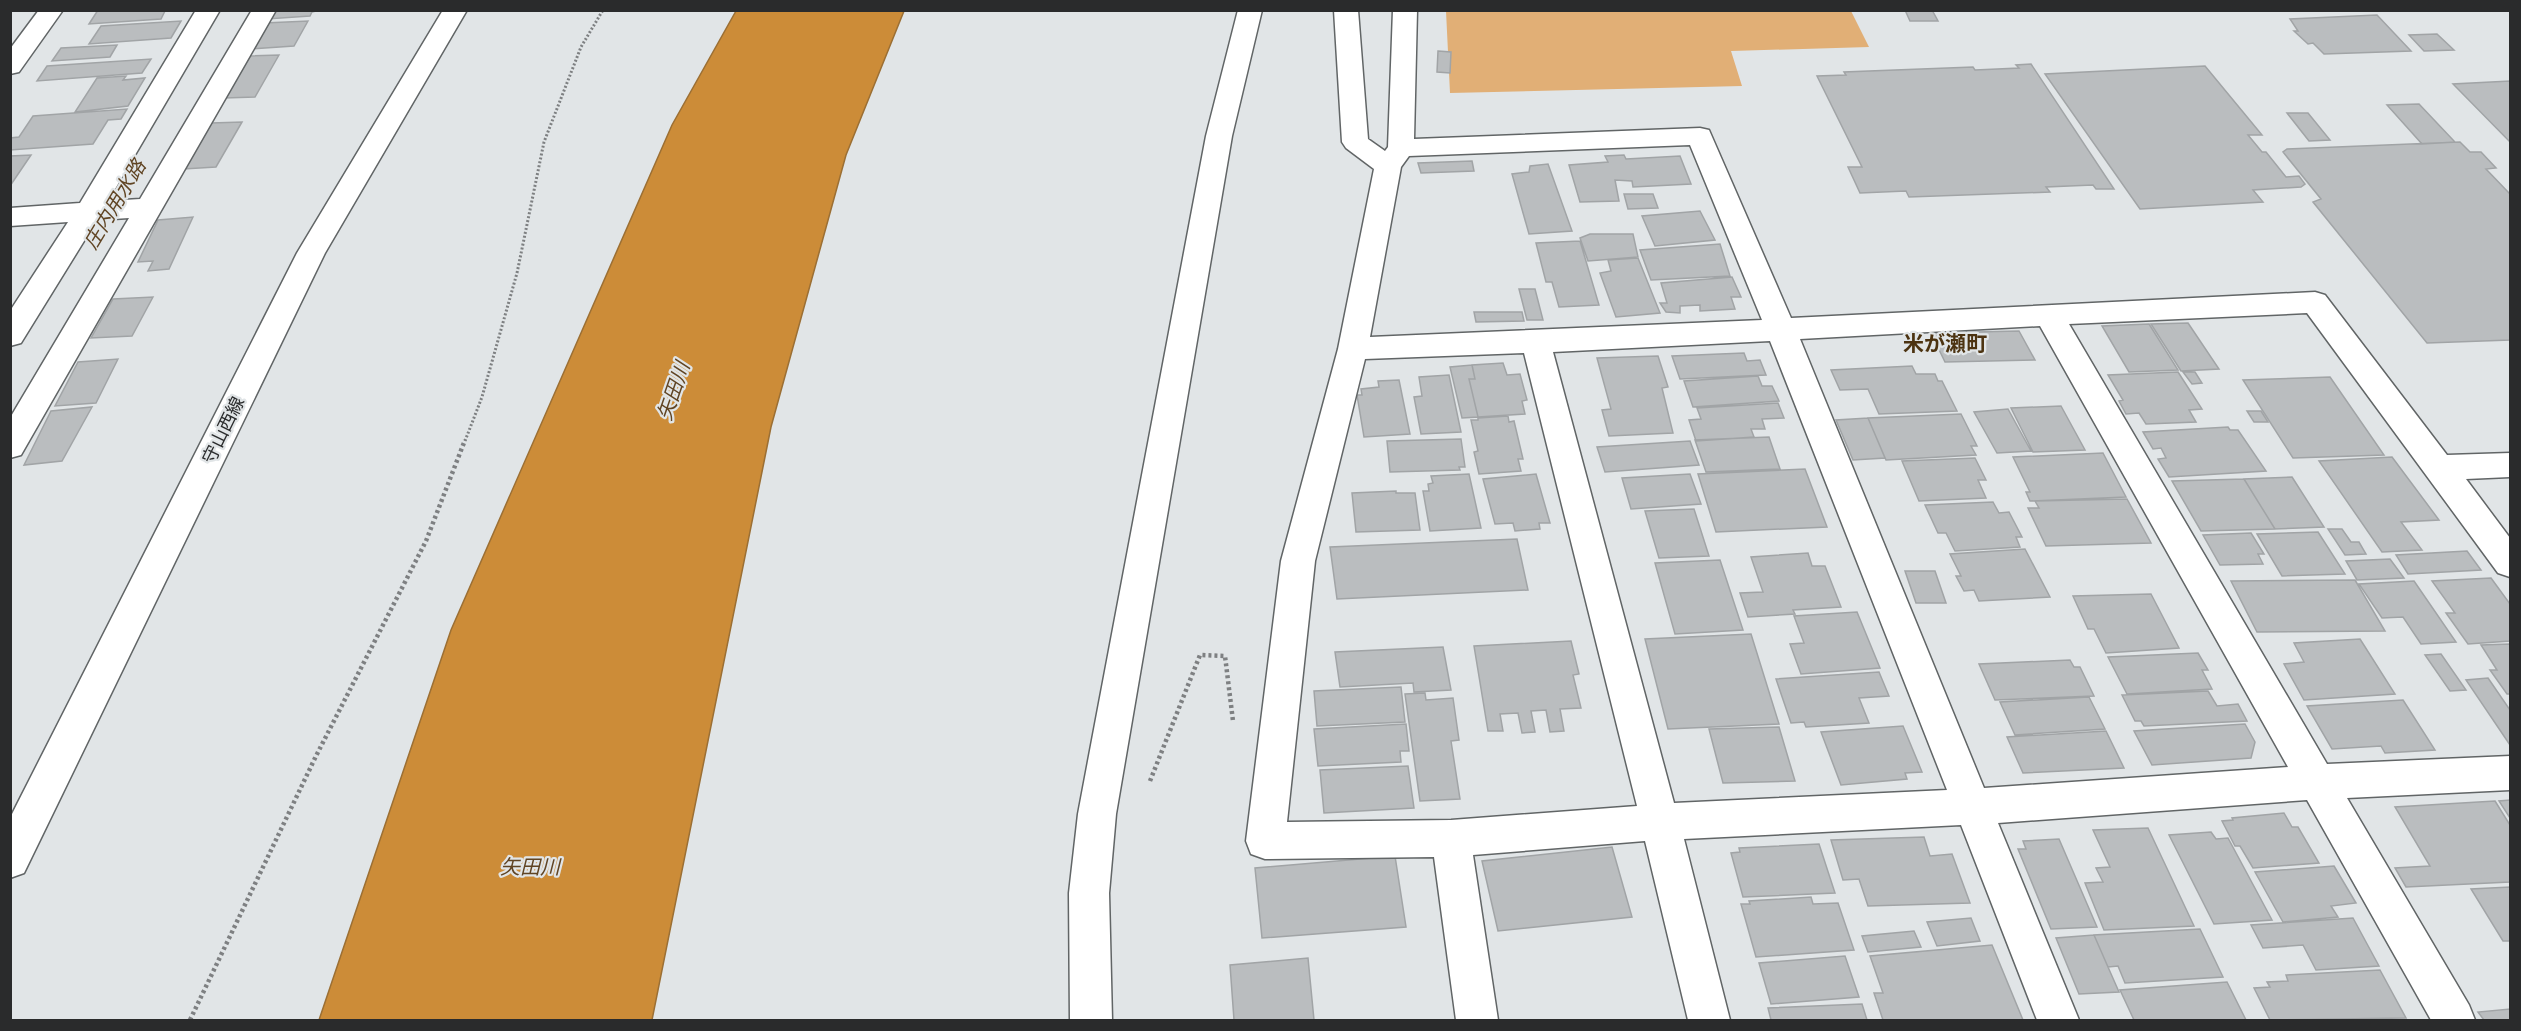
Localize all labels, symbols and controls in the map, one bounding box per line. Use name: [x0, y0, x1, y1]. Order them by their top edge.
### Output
water label: 庄内用水路: [78, 153, 151, 253]
district label: 米が瀬町: [1903, 330, 1987, 357]
water label: 矢田川: [651, 357, 695, 423]
street label: 守山西線: [197, 393, 249, 467]
water label: 矢田川: [500, 854, 562, 879]

